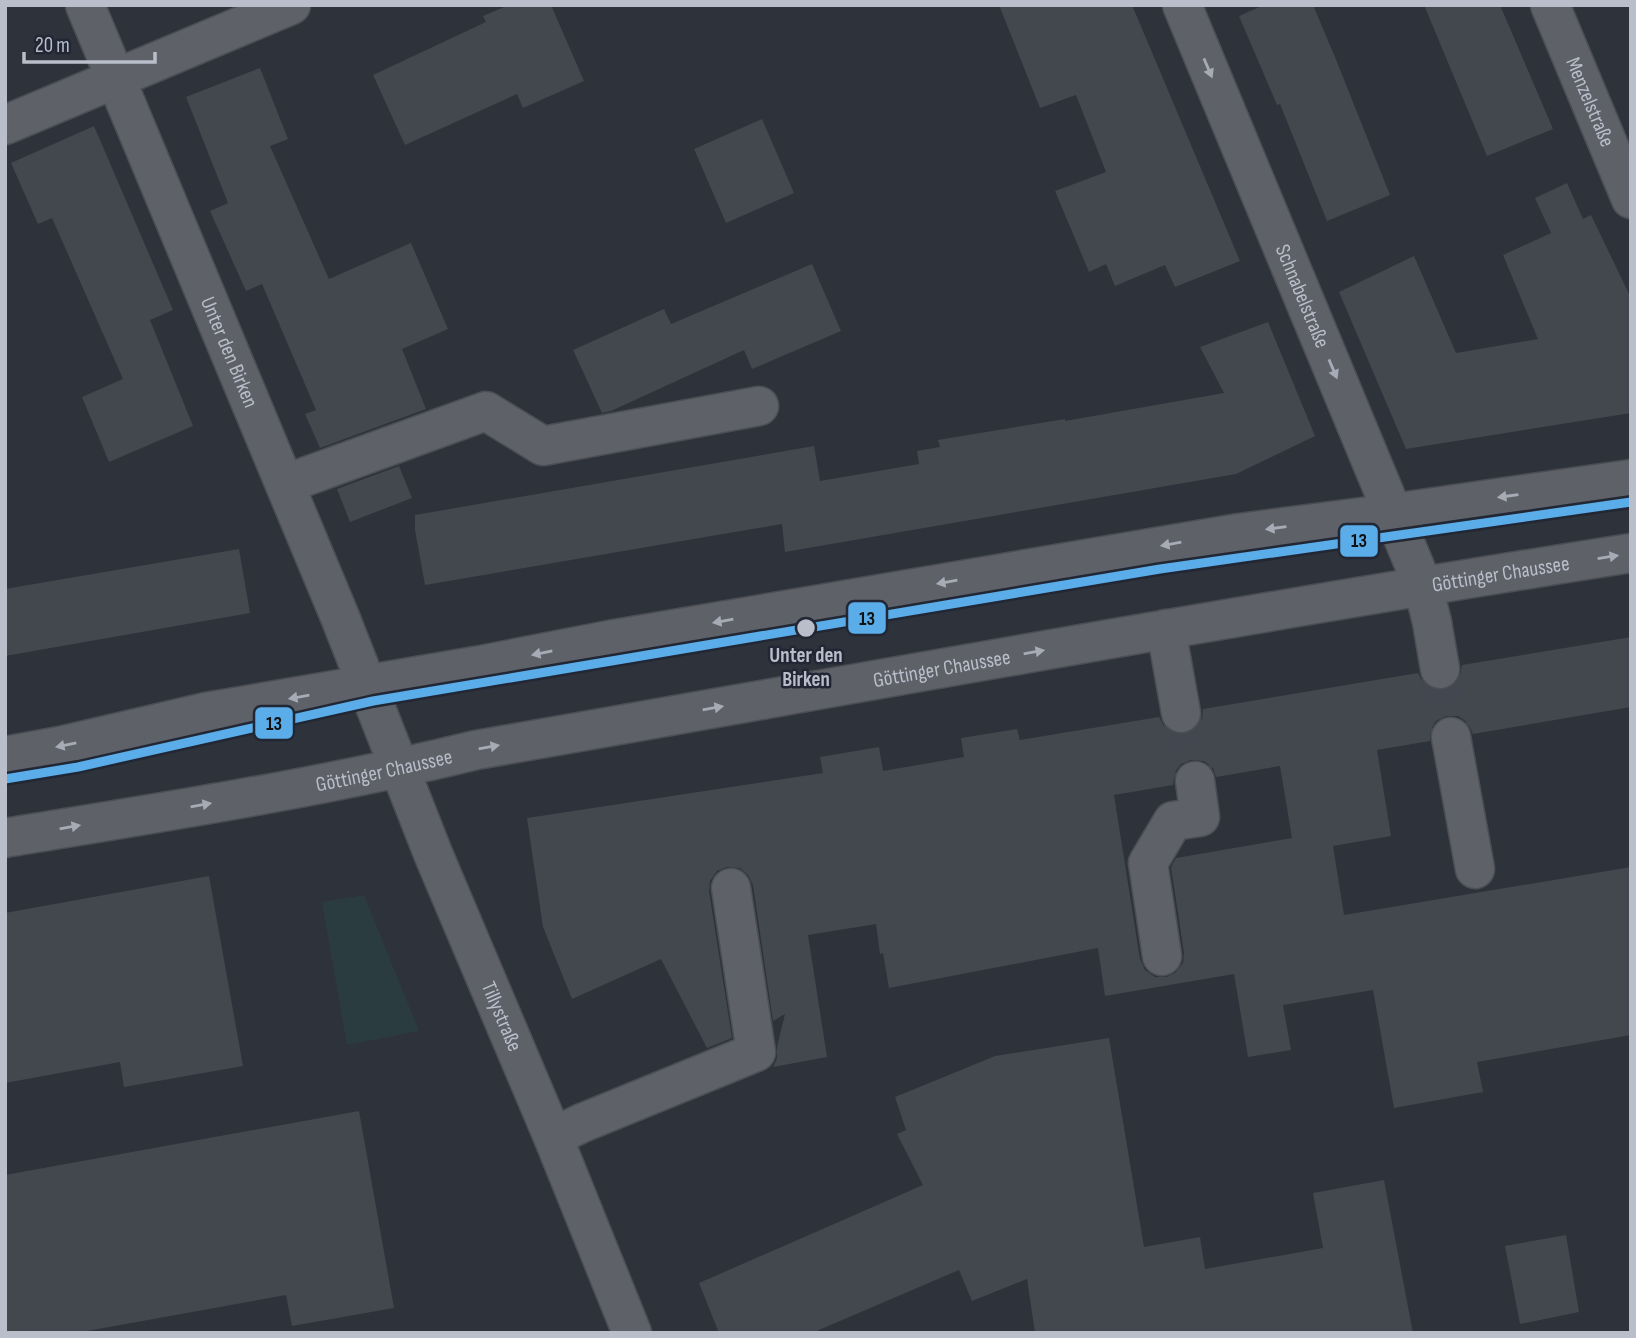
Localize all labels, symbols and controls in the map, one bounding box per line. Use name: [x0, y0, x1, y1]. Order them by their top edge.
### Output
scale bar: [24, 21, 156, 65]
text: 20 m: [35, 33, 70, 58]
street label: Menzelstraße: [1560, 54, 1620, 151]
one-way arrow: [1203, 58, 1214, 79]
street label: Schnabelstraße: [1270, 241, 1335, 352]
street label: Unter den Birken: [195, 293, 263, 411]
one-way arrow: [1327, 359, 1339, 379]
one-way arrow: [1497, 491, 1519, 502]
one-way arrow: [1265, 522, 1287, 533]
line badge: 13: [1339, 524, 1379, 558]
text: 13: [1351, 530, 1367, 553]
one-way arrow: [1160, 539, 1182, 550]
street label: Göttinger Chaussee: [1430, 551, 1571, 598]
one-way arrow: [1597, 551, 1619, 562]
one-way arrow: [936, 577, 958, 588]
line badge: 13: [847, 601, 887, 635]
text: 13: [859, 608, 875, 631]
one-way arrow: [712, 616, 734, 627]
marker: Unter den Birken: [795, 617, 817, 639]
place label: Unter den Birken: [769, 643, 843, 692]
street label: Göttinger Chaussee: [871, 645, 1012, 693]
one-way arrow: [1023, 646, 1045, 657]
one-way arrow: [531, 648, 553, 659]
one-way arrow: [288, 692, 310, 703]
one-way arrow: [703, 702, 725, 713]
line badge: 13: [254, 706, 294, 740]
text: 13: [266, 713, 282, 736]
one-way arrow: [55, 739, 77, 750]
one-way arrow: [478, 741, 500, 752]
street label: Göttinger Chaussee: [314, 744, 455, 797]
one-way arrow: [191, 799, 213, 810]
one-way arrow: [59, 821, 81, 832]
street label: Tillystraße: [476, 978, 527, 1055]

